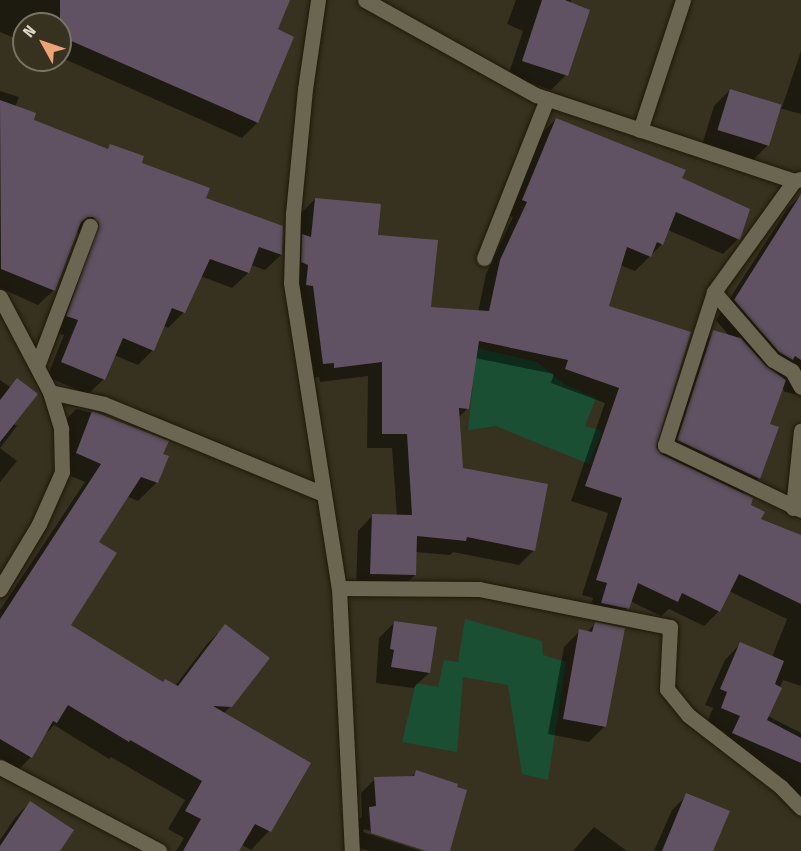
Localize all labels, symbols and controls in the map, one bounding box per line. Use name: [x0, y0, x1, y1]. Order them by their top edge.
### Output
north arrow: [12, 12, 72, 72]
text: N: [19, 22, 40, 41]

